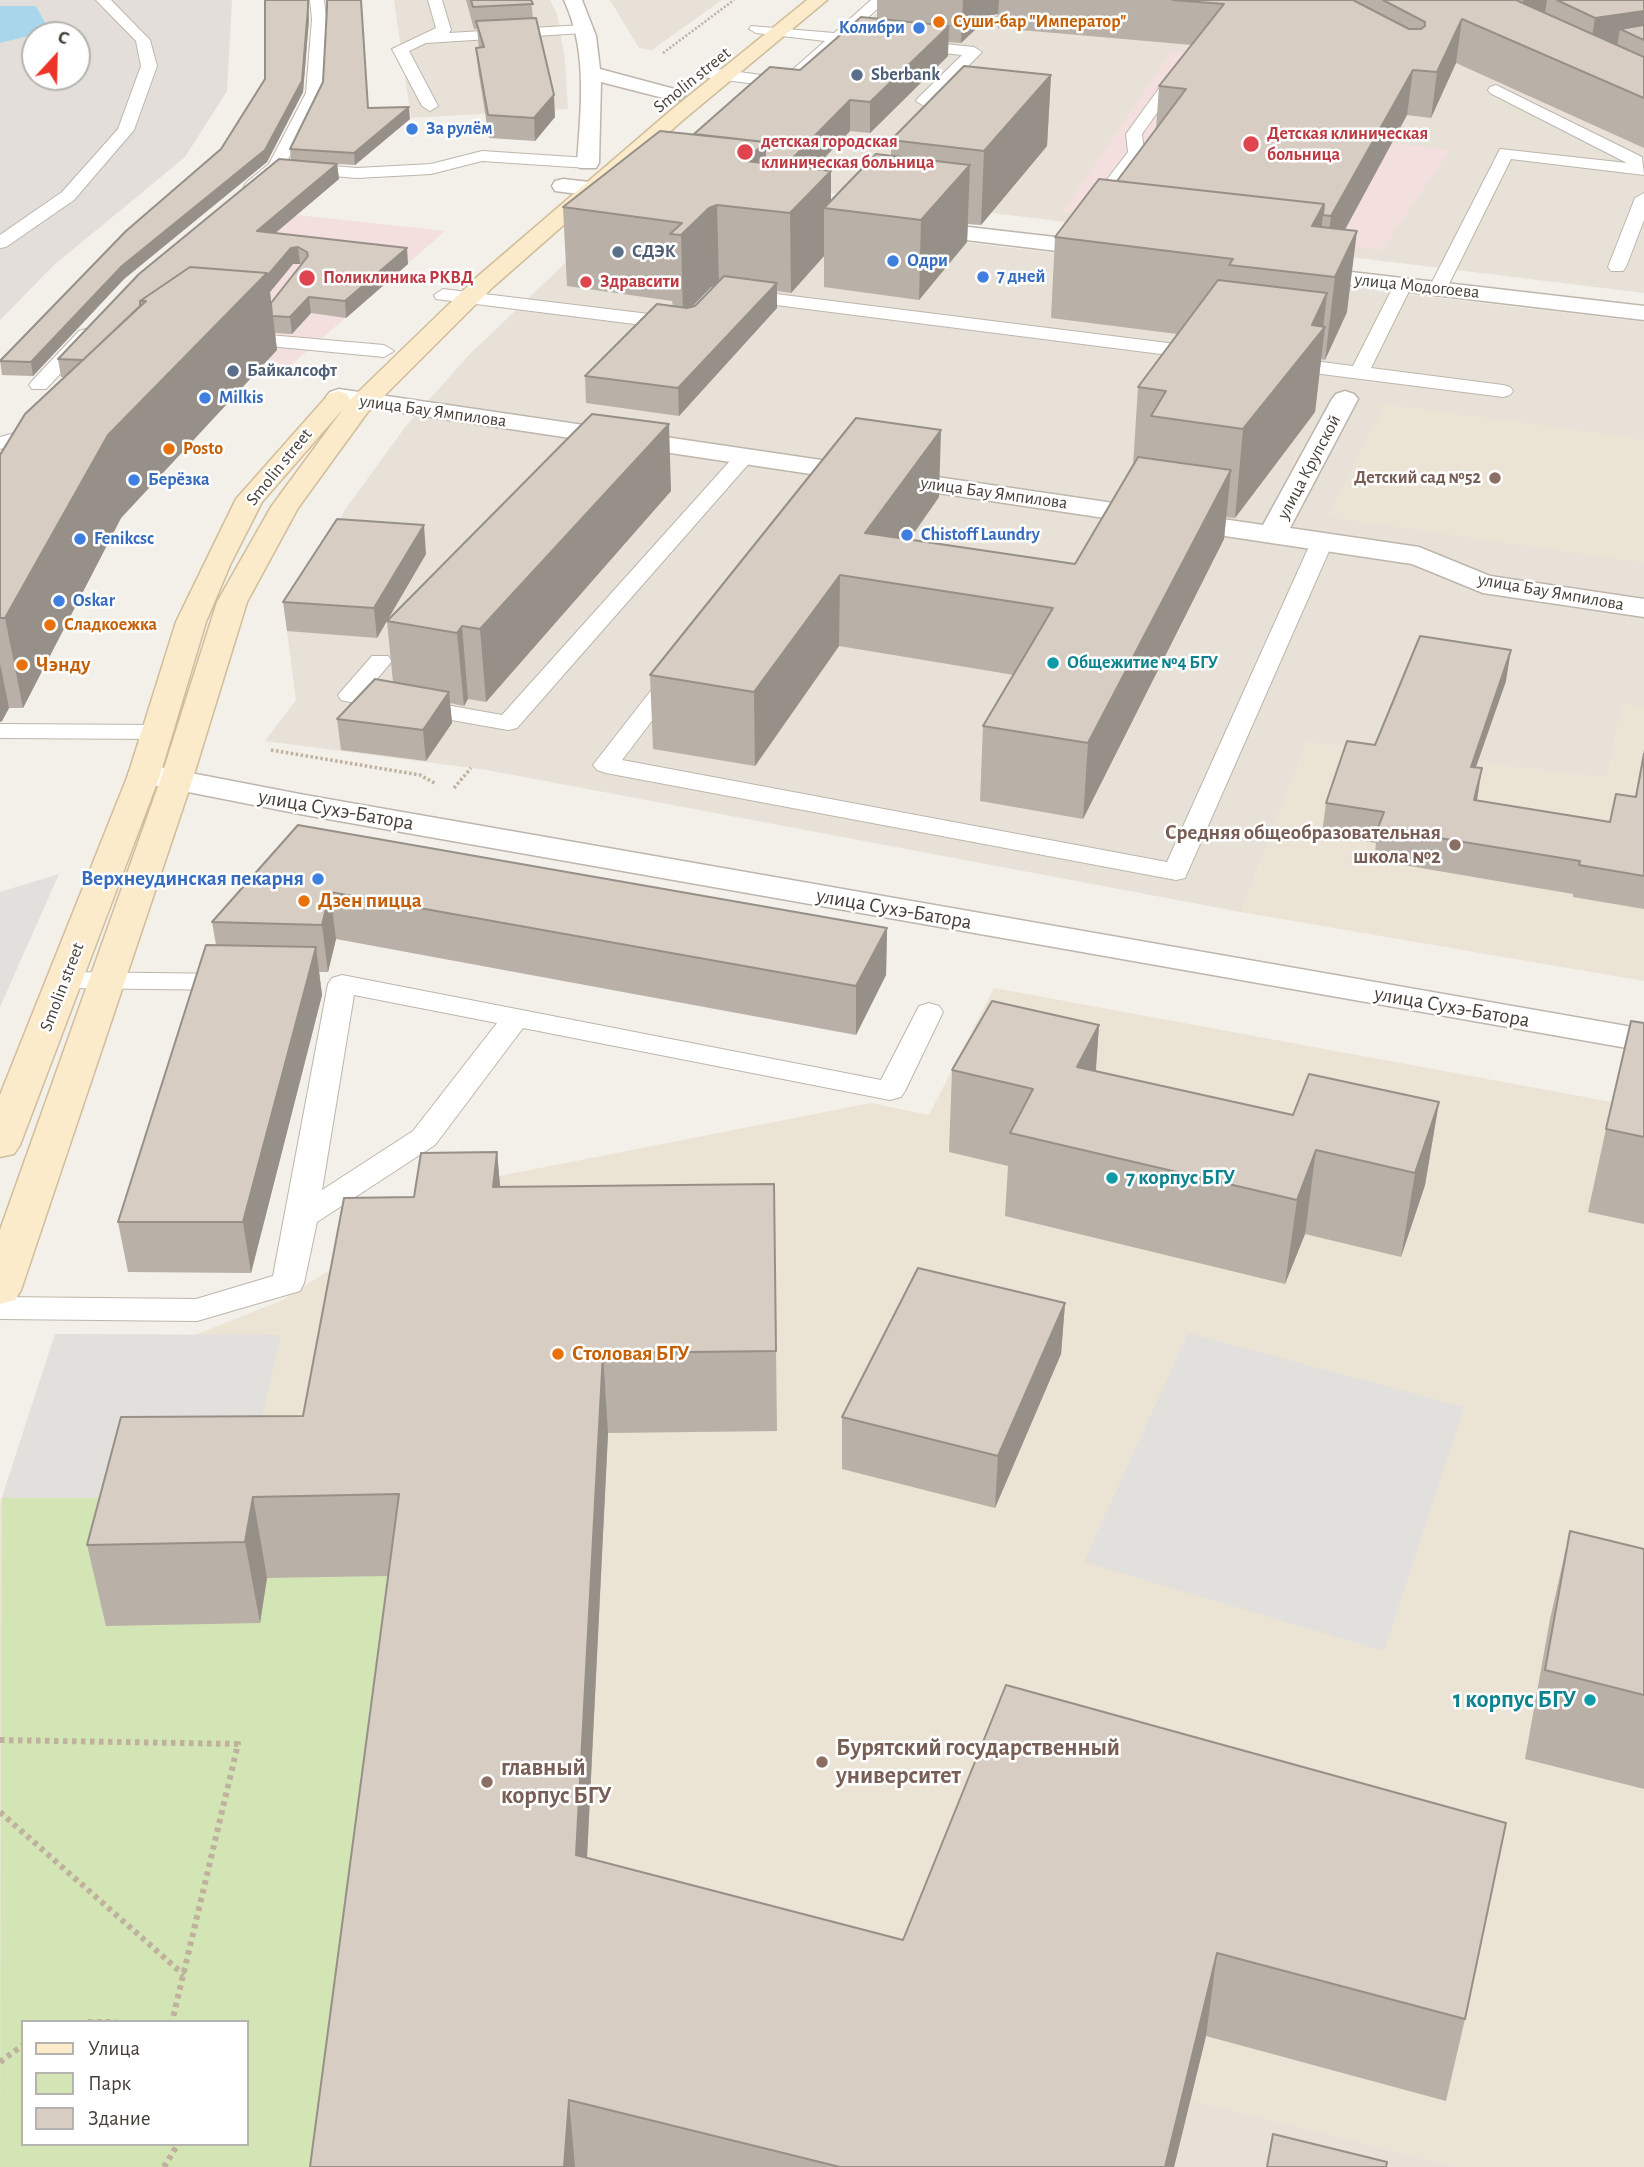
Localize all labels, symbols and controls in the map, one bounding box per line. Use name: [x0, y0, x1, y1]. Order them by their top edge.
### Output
place label: Суши-бар "Император": [953, 11, 1126, 33]
marker: Суши-бар "Император": [931, 14, 947, 30]
place label: Колибри: [839, 17, 905, 39]
marker: Колибри: [911, 20, 927, 36]
north arrow: [21, 21, 91, 91]
text: С: [55, 27, 72, 49]
street label: Smolin street: [649, 42, 735, 118]
place label: Sberbank: [871, 64, 940, 86]
marker: Sberbank: [849, 67, 865, 83]
place label: За рулём: [426, 118, 492, 140]
marker: За рулём: [404, 121, 420, 137]
place label: Детская клиническая больница: [1267, 123, 1428, 166]
place label: детская городская клиническая больница: [761, 131, 934, 174]
marker: Детская клиническая больница: [1241, 134, 1261, 154]
marker: детская городская клиническая больница: [735, 142, 755, 162]
place label: СДЭК: [632, 241, 676, 263]
marker: СДЭК: [610, 244, 626, 260]
place label: Одри: [907, 250, 948, 272]
marker: Одри: [885, 253, 901, 269]
place label: 7 дней: [997, 266, 1045, 288]
place label: Поликлиника РКВД: [323, 267, 473, 289]
marker: Поликлиника РКВД: [297, 268, 317, 288]
marker: 7 дней: [975, 269, 991, 285]
street label: улица Модогоева: [1353, 269, 1481, 303]
place label: Здравсити: [600, 271, 680, 293]
marker: Здравсити: [578, 274, 594, 290]
place label: Байкалсофт: [247, 360, 337, 382]
marker: Байкалсофт: [225, 363, 241, 379]
place label: Milkis: [219, 387, 263, 409]
marker: Milkis: [197, 390, 213, 406]
street label: улица Бау Ямпилова: [358, 390, 508, 432]
street label: улица Крупской: [1272, 411, 1346, 523]
street label: Smolin street: [241, 424, 317, 510]
place label: Posto: [183, 438, 223, 460]
marker: Posto: [161, 441, 177, 457]
place label: Детский сад №52: [1354, 467, 1481, 489]
place label: Берёзка: [148, 469, 210, 491]
marker: Детский сад №52: [1487, 470, 1503, 486]
marker: Берёзка: [126, 472, 142, 488]
street label: улица Бау Ямпилова: [919, 472, 1069, 514]
place label: Chistoff Laundry: [921, 524, 1040, 546]
marker: Chistoff Laundry: [899, 527, 915, 543]
place label: Fenikcsc: [94, 528, 154, 550]
marker: Fenikcsc: [72, 531, 88, 547]
street label: улица Бау Ямпилова: [1476, 569, 1626, 615]
place label: Oskar: [73, 590, 115, 612]
marker: Oskar: [51, 593, 67, 609]
place label: Сладкоежка: [64, 614, 157, 636]
marker: Сладкоежка: [42, 617, 58, 633]
place label: Чэнду: [36, 652, 90, 678]
place label: Общежитие №4 БГУ: [1067, 652, 1218, 674]
marker: Общежитие №4 БГУ: [1045, 655, 1061, 671]
marker: Чэнду: [14, 657, 30, 673]
street label: улица Сухэ-Батора: [256, 784, 416, 836]
place label: Средняя общеобразовательная школа №2: [1165, 820, 1441, 870]
marker: Средняя общеобразовательная школа №2: [1447, 837, 1463, 853]
place label: Верхнеудинская пекарня: [81, 866, 304, 892]
marker: Верхнеудинская пекарня: [310, 871, 326, 887]
street label: улица Сухэ-Батора: [814, 883, 974, 935]
place label: Дзен пицца: [318, 888, 422, 914]
marker: Дзен пицца: [296, 893, 312, 909]
street label: Smolin street: [35, 940, 89, 1034]
street label: улица Сухэ-Батора: [1372, 981, 1532, 1033]
place label: 7 корпус БГУ: [1126, 1165, 1235, 1191]
marker: 7 корпус БГУ: [1104, 1170, 1120, 1186]
place label: Столовая БГУ: [572, 1341, 689, 1367]
marker: Столовая БГУ: [550, 1346, 566, 1362]
place label: 1 корпус БГУ: [1453, 1686, 1576, 1714]
marker: 1 корпус БГУ: [1582, 1692, 1598, 1708]
place label: Бурятский государственный университет: [836, 1734, 1120, 1790]
place label: главный корпус БГУ: [501, 1754, 612, 1810]
marker: Бурятский государственный университет: [814, 1754, 830, 1770]
marker: главный корпус БГУ: [479, 1774, 495, 1790]
legend: [21, 2020, 248, 2146]
text: Улица: [88, 2038, 140, 2059]
text: Парк: [88, 2073, 131, 2094]
text: Здание: [88, 2108, 151, 2129]

